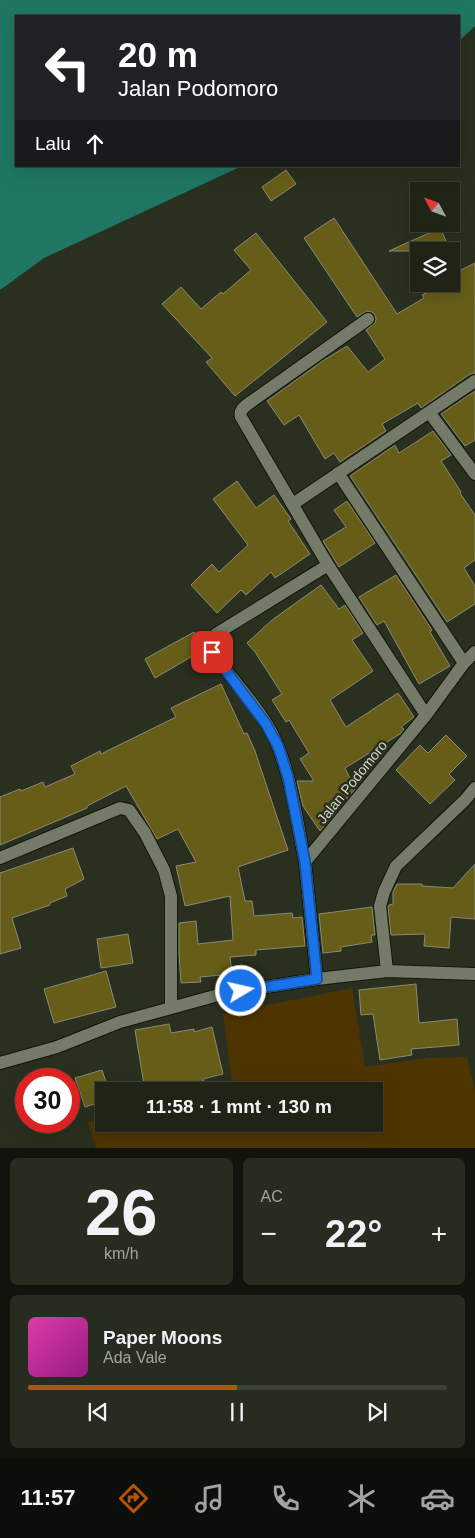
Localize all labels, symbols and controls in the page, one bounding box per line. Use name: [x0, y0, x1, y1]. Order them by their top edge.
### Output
icon: left: [35, 35, 100, 100]
text: 20 m: [118, 35, 198, 74]
text: Jalan Podomoro: [118, 76, 278, 101]
icon: ahead: [81, 130, 109, 158]
text: Lalu: [35, 133, 71, 154]
north arrow: [410, 182, 460, 232]
map controls: [410, 182, 460, 292]
button: layers: [410, 242, 460, 292]
pin: [191, 631, 233, 673]
icon: arrive: [198, 638, 226, 666]
street label: Jalan Podomoro: [314, 737, 390, 827]
position arrow: [214, 964, 266, 1016]
speed limit sign: 30: [15, 1068, 80, 1133]
text: 11:58 · 1 mnt · 130 m: [146, 1096, 332, 1117]
text: 26: [85, 1176, 157, 1249]
text: AC: [261, 1188, 283, 1205]
text: 22°: [325, 1213, 382, 1255]
text: −: [261, 1218, 277, 1249]
text: +: [431, 1218, 447, 1249]
text: km/h: [104, 1245, 139, 1262]
text: Paper Moons: [103, 1327, 222, 1348]
text: Ada Vale: [103, 1349, 167, 1366]
icon: previous: [84, 1398, 112, 1426]
icon: pause: [223, 1398, 251, 1426]
icon: next: [363, 1398, 391, 1426]
icon: directions: [116, 1481, 151, 1516]
icon: music: [192, 1481, 227, 1516]
icon: phone: [268, 1481, 303, 1516]
icon: climate: [344, 1481, 379, 1516]
icon: car: [420, 1481, 455, 1516]
text: 11:57: [20, 1485, 75, 1510]

